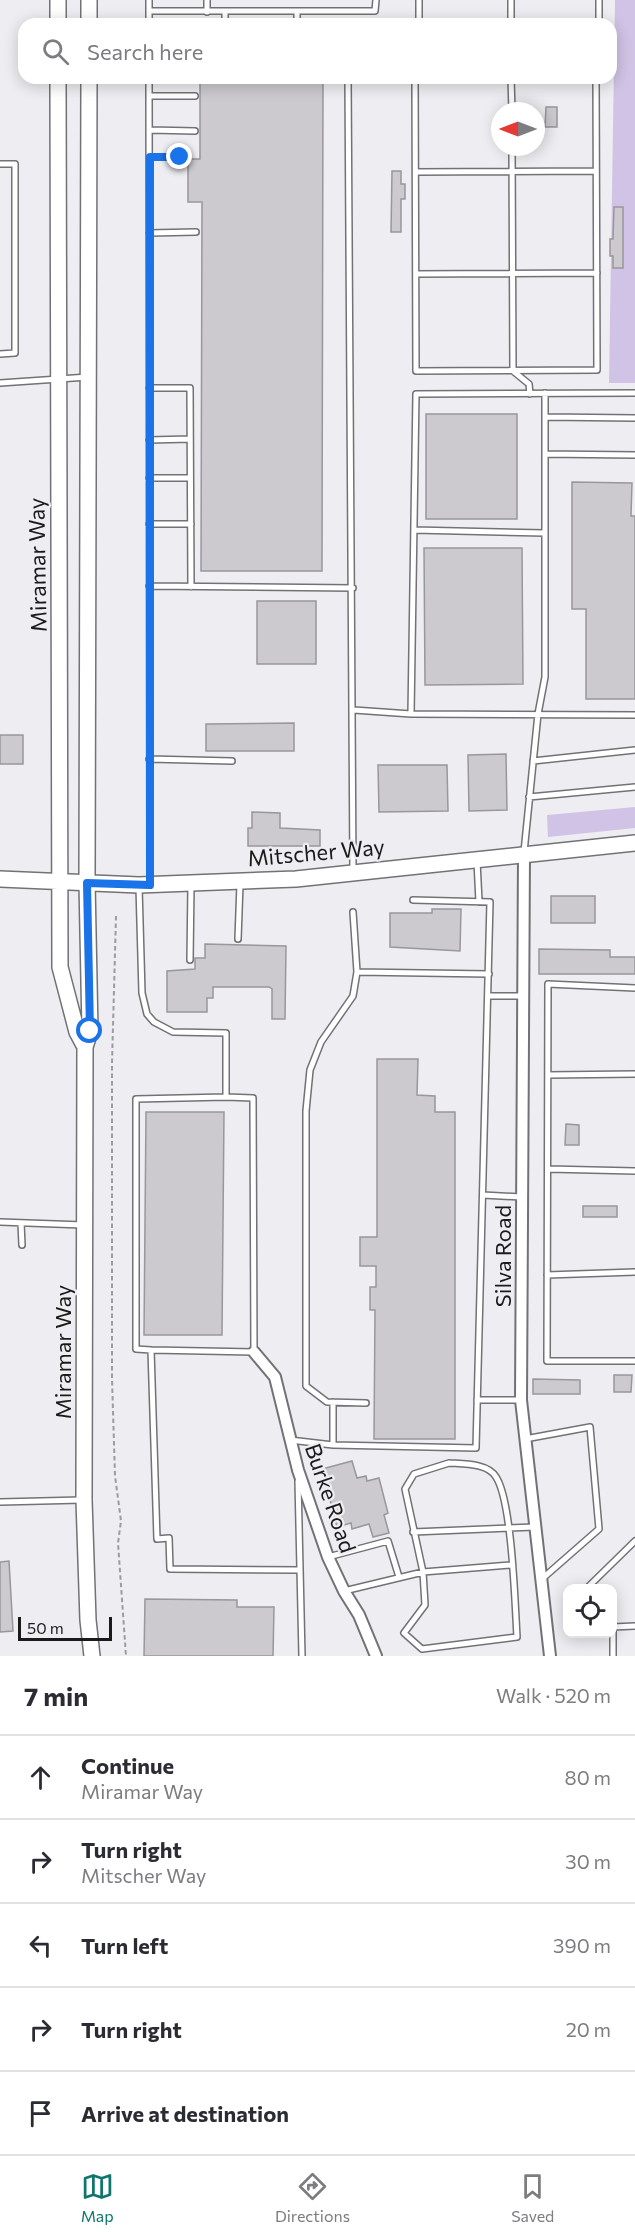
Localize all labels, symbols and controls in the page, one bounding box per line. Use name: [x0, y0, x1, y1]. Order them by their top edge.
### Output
search box: [18, 18, 617, 84]
icon: search: [39, 35, 72, 68]
text: Search here: [87, 38, 203, 65]
north arrow: [491, 102, 545, 156]
route end: [166, 143, 192, 169]
street label: Miramar Way: [22, 498, 52, 632]
street label: Mitscher Way: [246, 833, 386, 871]
route start: [76, 1017, 102, 1043]
street label: Silva Road: [489, 1205, 516, 1307]
street label: Miramar Way: [49, 1285, 76, 1419]
street label: Burke Road: [300, 1440, 362, 1556]
map controls: [563, 1584, 617, 1638]
button: locate: [563, 1584, 617, 1638]
scale bar: [18, 1614, 112, 1642]
text: 50 m: [27, 1618, 64, 1637]
text: 7 min: [24, 1680, 88, 1711]
text: Walk · 520 m: [496, 1683, 611, 1707]
text: Continue: [81, 1752, 174, 1779]
icon: ahead: [24, 1761, 57, 1794]
text: 80 m: [565, 1765, 611, 1789]
text: Miramar Way: [81, 1779, 203, 1803]
text: Turn right: [81, 1836, 182, 1863]
icon: right: [24, 1845, 57, 1878]
text: 30 m: [565, 1849, 611, 1873]
text: Mitscher Way: [81, 1863, 206, 1887]
icon: left: [24, 1929, 57, 1962]
text: Turn left: [81, 1932, 168, 1959]
text: 390 m: [553, 1933, 611, 1957]
icon: right: [24, 2013, 57, 2046]
text: Turn right: [81, 2016, 182, 2043]
text: 20 m: [566, 2017, 611, 2041]
icon: arrive: [24, 2097, 57, 2130]
text: Arrive at destination: [81, 2100, 289, 2127]
tab: Map: [81, 2170, 114, 2225]
tab: Directions: [275, 2170, 350, 2225]
tab: Saved: [511, 2170, 554, 2225]

